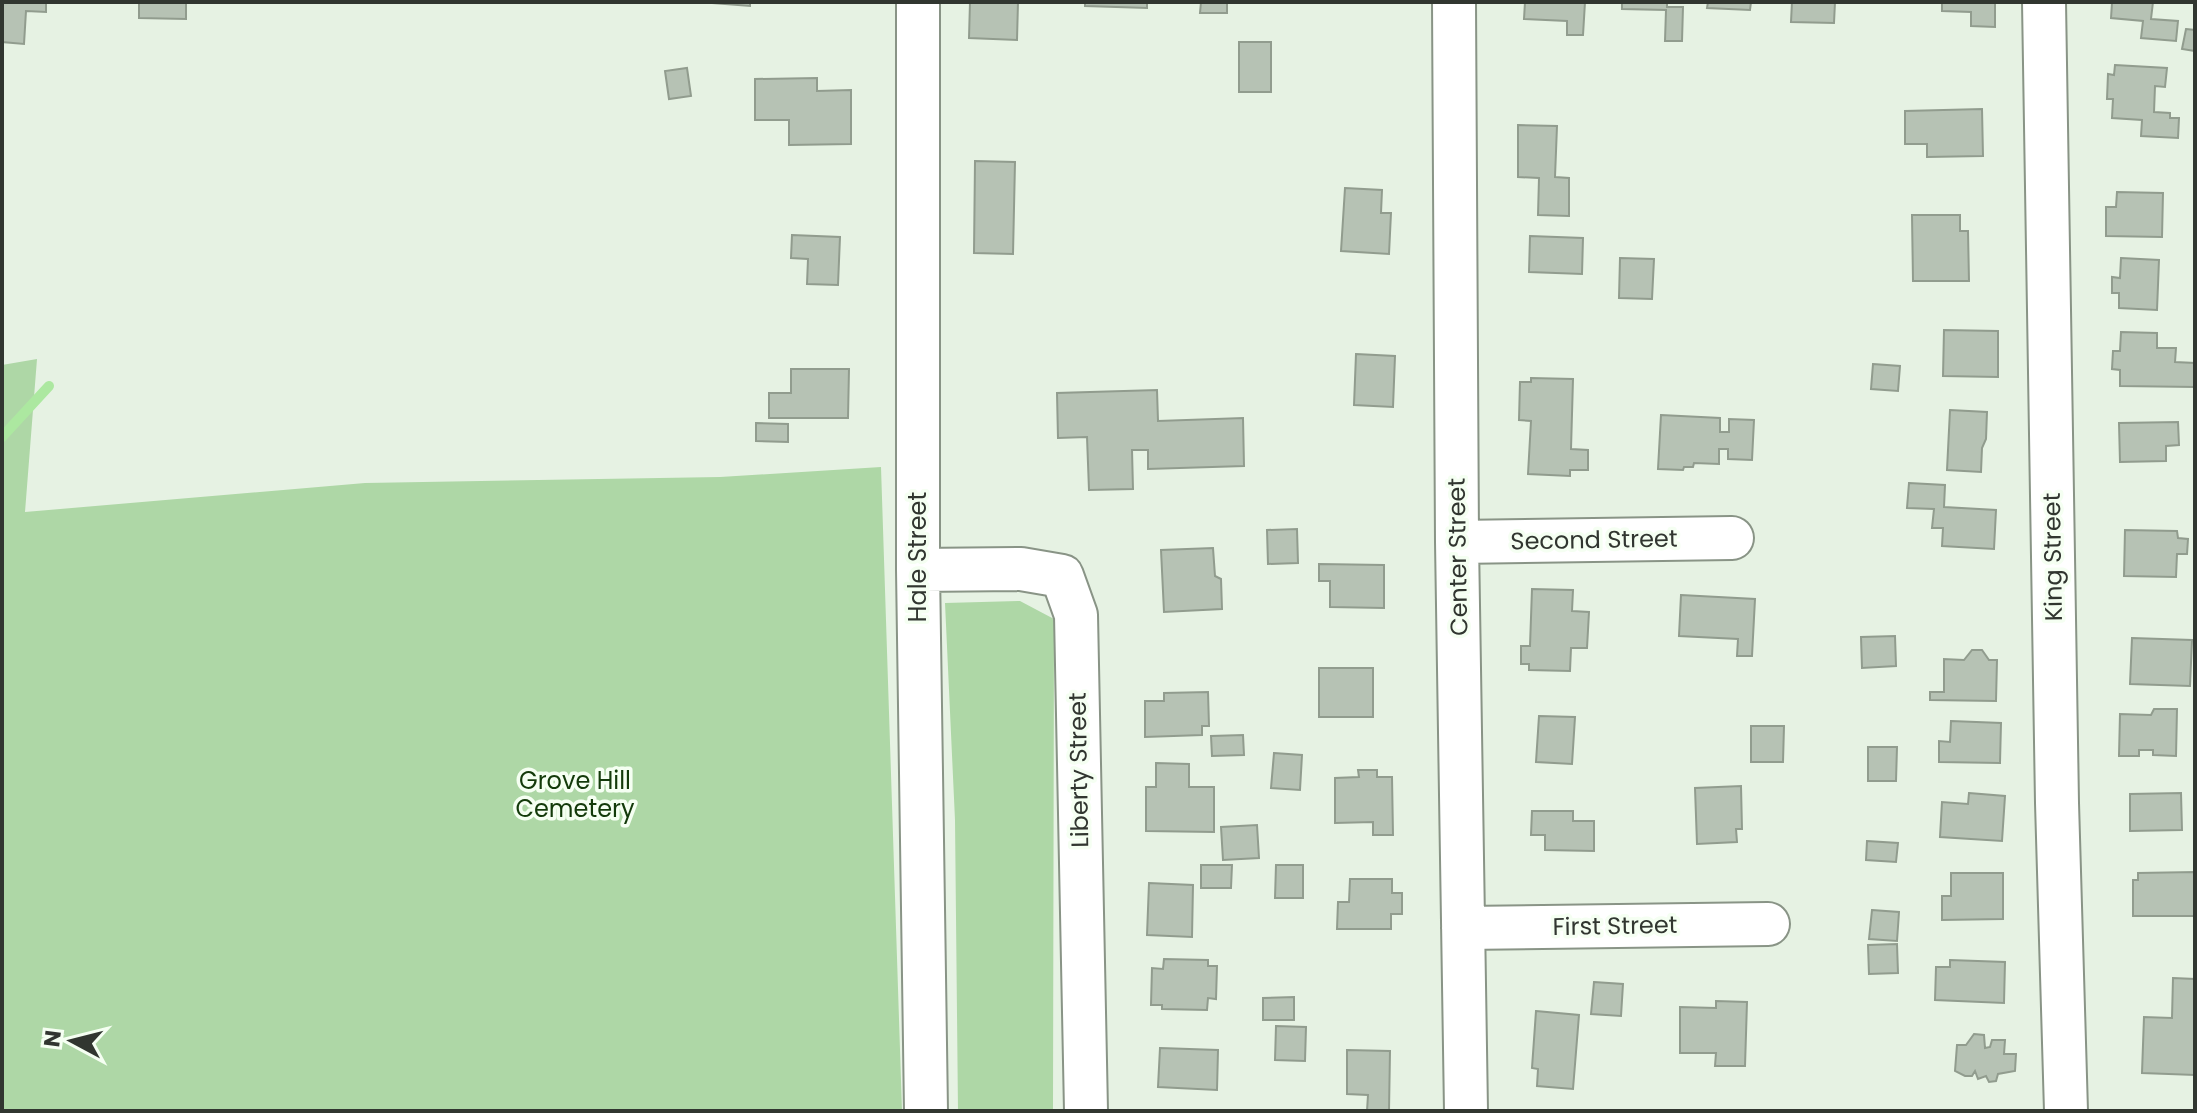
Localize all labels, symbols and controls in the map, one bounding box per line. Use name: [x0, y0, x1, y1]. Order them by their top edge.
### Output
street label: Center Street: [1440, 478, 1475, 636]
street label: Hale Street: [901, 492, 934, 622]
street label: King Street: [2035, 492, 2070, 622]
street label: Second Street: [1510, 522, 1678, 557]
street label: Liberty Street: [1061, 692, 1096, 848]
park label: Grove Hill Cemetery: [515, 764, 635, 825]
street label: First Street: [1552, 908, 1678, 943]
north arrow: [32, 1001, 112, 1081]
text: N: [36, 1029, 69, 1049]

